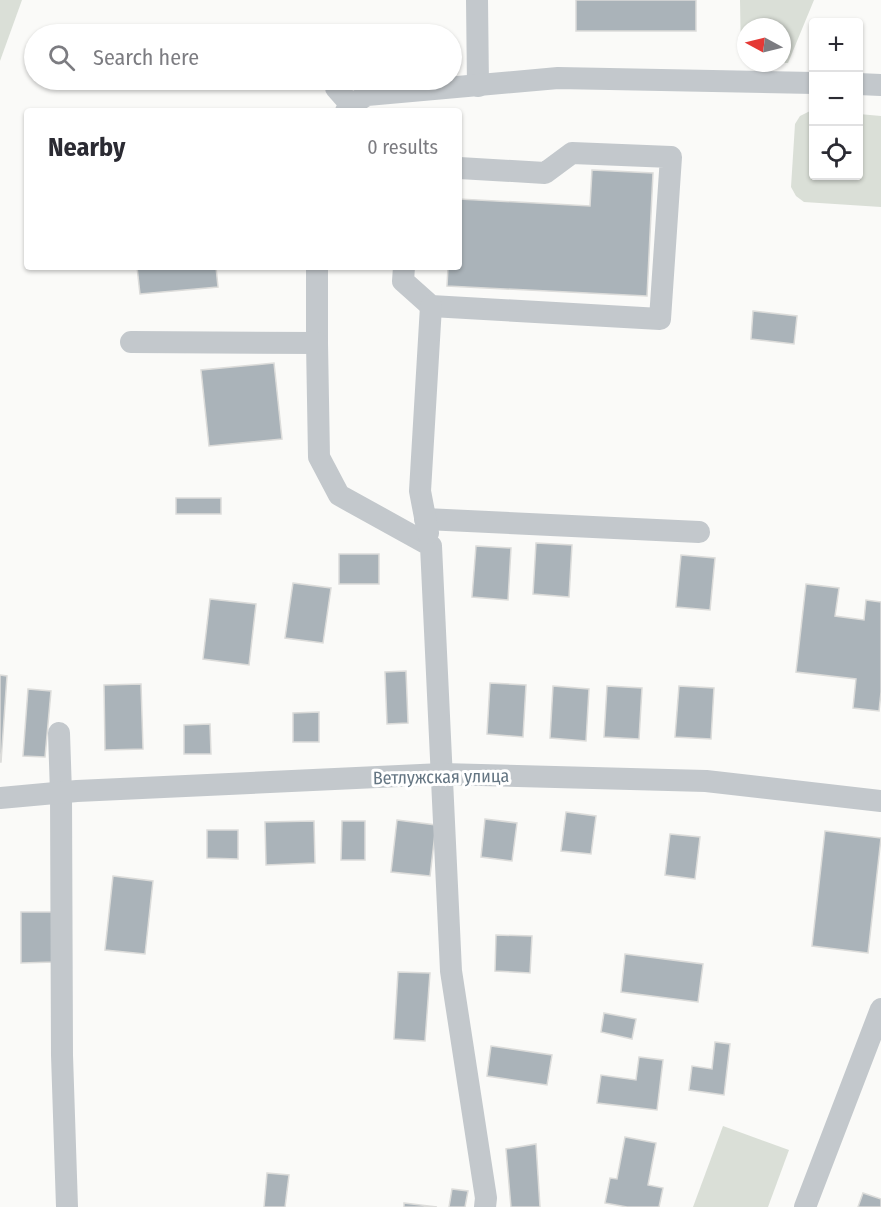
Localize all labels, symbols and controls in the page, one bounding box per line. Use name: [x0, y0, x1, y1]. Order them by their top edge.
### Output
north arrow: [737, 18, 791, 72]
map controls: [809, 18, 863, 180]
button: +: [809, 18, 863, 72]
search box: [24, 24, 462, 90]
icon: search: [45, 41, 78, 74]
text: Search here: [93, 44, 199, 71]
button: −: [809, 72, 863, 126]
button: locate: [809, 126, 863, 180]
text: Nearby: [48, 132, 125, 163]
text: 0 results: [367, 135, 438, 159]
street label: Ветлужская улица: [373, 765, 510, 789]

